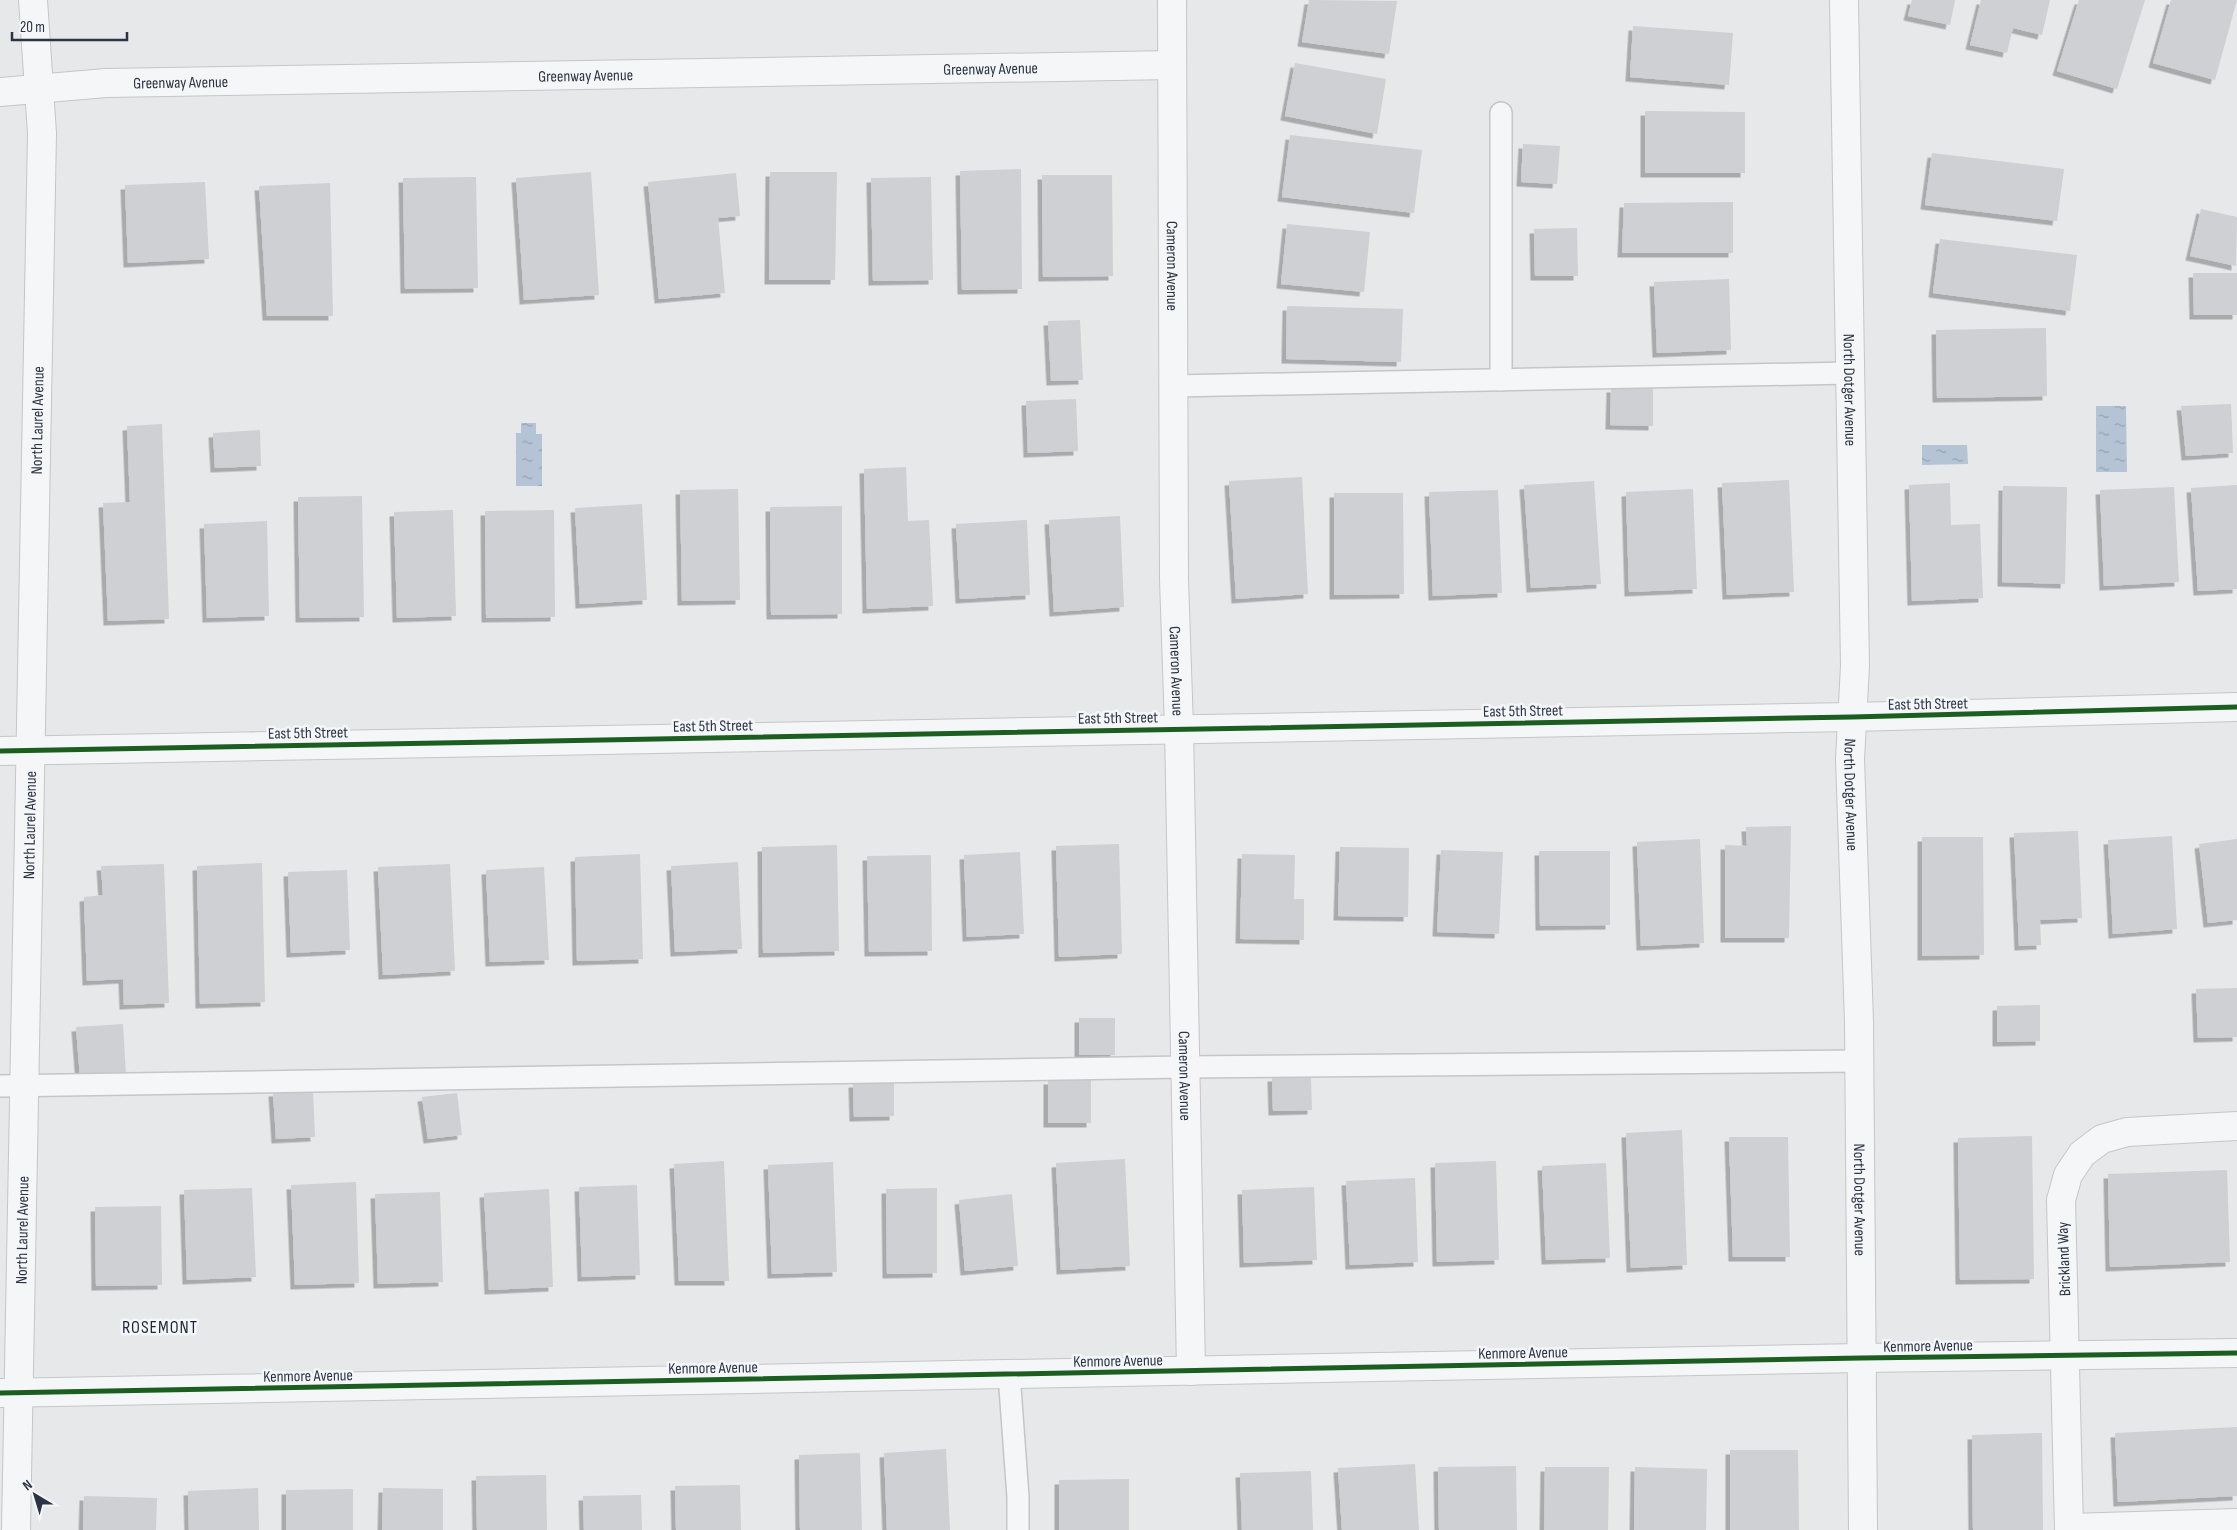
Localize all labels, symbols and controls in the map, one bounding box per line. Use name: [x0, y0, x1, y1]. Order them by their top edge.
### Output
scale bar: [12, 10, 128, 42]
text: 20 m: [20, 18, 45, 37]
street label: Greenway Avenue: [943, 59, 1038, 80]
street label: Greenway Avenue: [538, 66, 633, 87]
street label: Greenway Avenue: [133, 73, 228, 94]
street label: Cameron Avenue: [1162, 221, 1181, 311]
street label: North Dotger Avenue: [1839, 334, 1859, 446]
street label: North Laurel Avenue: [28, 366, 49, 474]
street label: Cameron Avenue: [1165, 626, 1187, 716]
street label: East 5th Street: [1888, 694, 1968, 715]
street label: East 5th Street: [1483, 701, 1563, 722]
street label: East 5th Street: [1078, 708, 1158, 729]
street label: East 5th Street: [673, 716, 753, 737]
street label: East 5th Street: [268, 723, 348, 744]
street label: North Dotger Avenue: [1839, 738, 1861, 851]
street label: North Laurel Avenue: [20, 771, 41, 879]
street label: Cameron Avenue: [1174, 1031, 1194, 1121]
street label: North Dotger Avenue: [1849, 1143, 1869, 1256]
street label: North Laurel Avenue: [13, 1176, 34, 1284]
street label: Brickland Way: [2054, 1221, 2075, 1297]
district label: ROSEMONT: [122, 1317, 198, 1338]
street label: Kenmore Avenue: [1883, 1336, 1973, 1357]
street label: Kenmore Avenue: [1478, 1343, 1568, 1364]
street label: Kenmore Avenue: [1073, 1351, 1163, 1372]
street label: Kenmore Avenue: [668, 1358, 758, 1379]
street label: Kenmore Avenue: [263, 1366, 353, 1387]
north arrow: [10, 1470, 60, 1520]
text: N: [19, 1476, 35, 1494]

